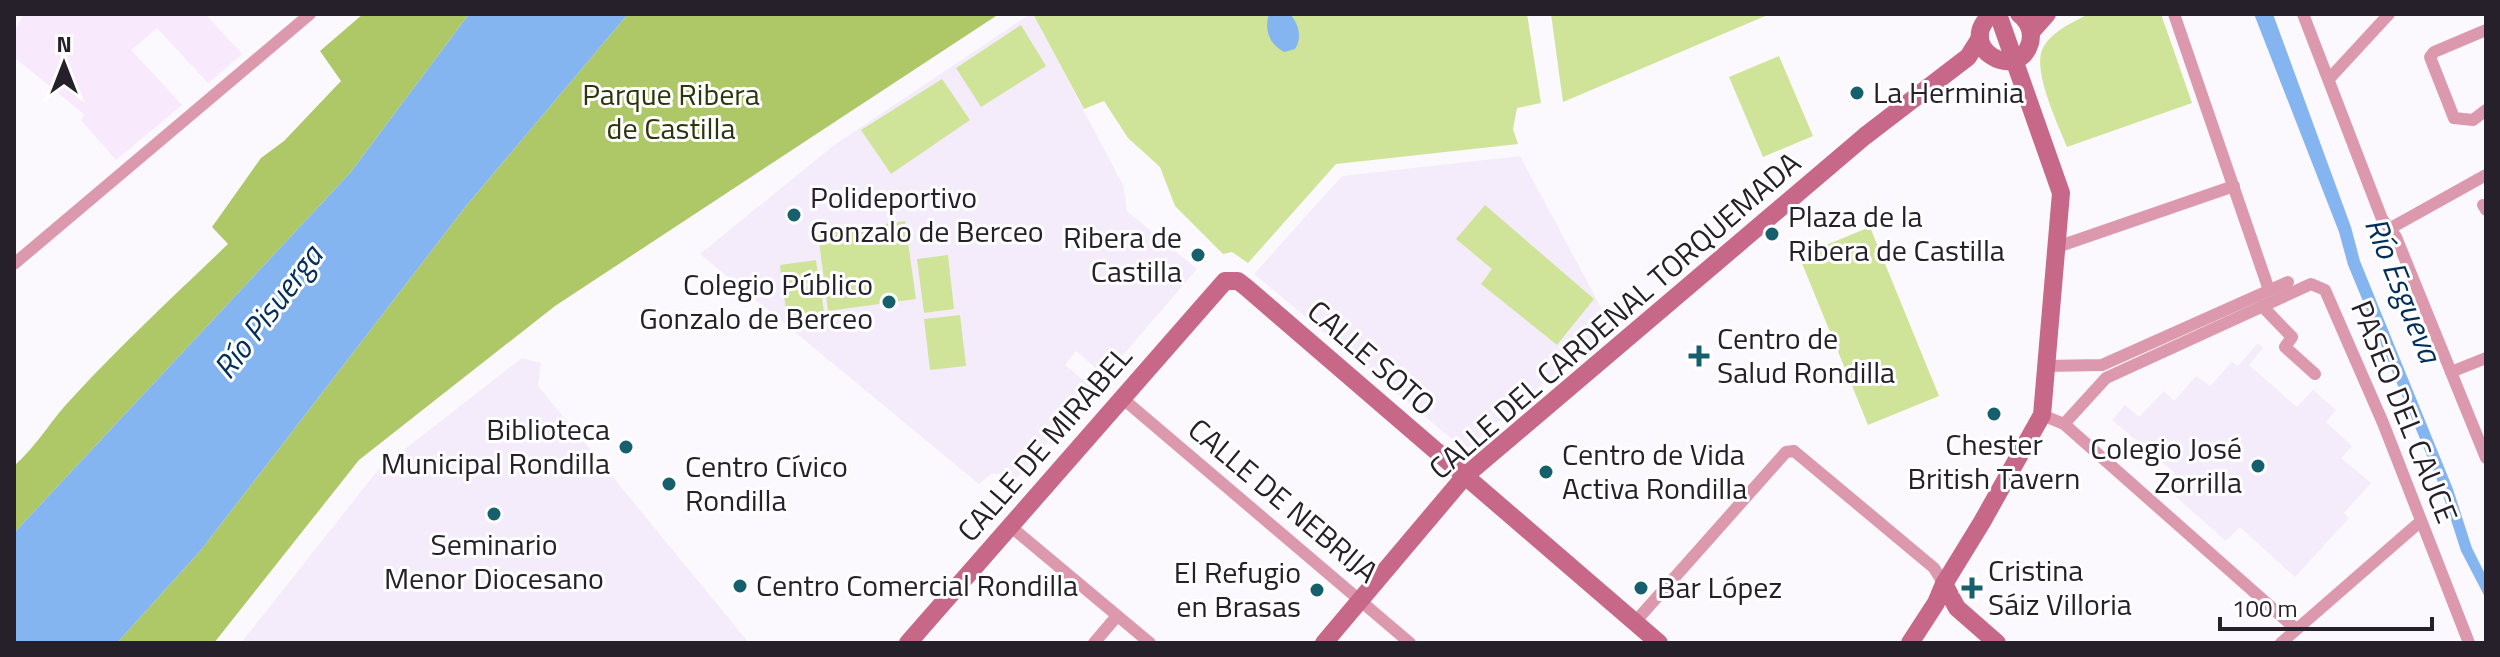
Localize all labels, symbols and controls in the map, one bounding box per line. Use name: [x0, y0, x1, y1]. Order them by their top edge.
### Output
north arrow: [24, 24, 104, 104]
text: N: [56, 27, 72, 61]
place label: La Herminia: [1873, 69, 2024, 115]
park label: Parque Ribera de Castilla: [582, 71, 760, 151]
marker: La Herminia: [1848, 84, 1866, 102]
street label: CALLE DEL CARDENAL TORQUEMADA: [1418, 140, 1811, 490]
place label: Polideportivo Gonzalo de Berceo: [810, 174, 1044, 254]
place label: Plaza de la Ribera de Castilla: [1788, 193, 2005, 273]
marker: Polideportivo Gonzalo de Berceo: [785, 206, 803, 224]
water label: Río Esgueva: [2353, 210, 2456, 371]
place label: Ribera de Castilla: [1063, 214, 1182, 294]
marker: Plaza de la Ribera de Castilla: [1763, 225, 1781, 243]
water label: Río Pisuerga: [201, 233, 335, 389]
marker: Ribera de Castilla: [1189, 246, 1207, 264]
place label: Colegio Público Gonzalo de Berceo: [639, 261, 873, 341]
street label: CALLE SOTO: [1297, 289, 1446, 426]
marker: Colegio Público Gonzalo de Berceo: [880, 293, 898, 311]
street label: PASEO DEL CAUCE: [2339, 293, 2471, 530]
place label: Centro de Salud Rondilla: [1717, 315, 1895, 395]
street label: CALLE DE MIRABEL: [946, 335, 1143, 552]
marker: Centro de Salud Rondilla: [1688, 345, 1710, 367]
marker: Chester British Tavern: [1985, 405, 2003, 423]
place label: Biblioteca Municipal Rondilla: [381, 406, 610, 486]
street label: CALLE DE NEBRIJA: [1178, 407, 1389, 594]
place label: Chester British Tavern: [1908, 421, 2080, 501]
place label: Colegio José Zorrilla: [2090, 425, 2242, 505]
place label: Centro de Vida Activa Rondilla: [1562, 431, 1747, 511]
marker: Biblioteca Municipal Rondilla: [617, 438, 635, 456]
place label: Centro Cívico Rondilla: [685, 443, 848, 523]
marker: Colegio José Zorrilla: [2249, 457, 2267, 475]
marker: Centro de Vida Activa Rondilla: [1537, 463, 1555, 481]
marker: Centro Cívico Rondilla: [660, 475, 678, 493]
marker: Seminario Menor Diocesano: [485, 505, 503, 523]
place label: Seminario Menor Diocesano: [384, 521, 604, 601]
place label: Cristina Sáiz Villoria: [1988, 547, 2132, 627]
place label: El Refugio en Brasas: [1174, 549, 1301, 629]
place label: Centro Comercial Rondilla: [756, 562, 1078, 608]
place label: Bar López: [1657, 564, 1782, 610]
marker: Centro Comercial Rondilla: [731, 577, 749, 595]
marker: Bar López: [1632, 579, 1650, 597]
marker: Cristina Sáiz Villoria: [1963, 579, 1981, 597]
marker: El Refugio en Brasas: [1308, 581, 1326, 599]
scale bar: [2220, 581, 2432, 631]
text: 100 m: [2232, 590, 2298, 626]

